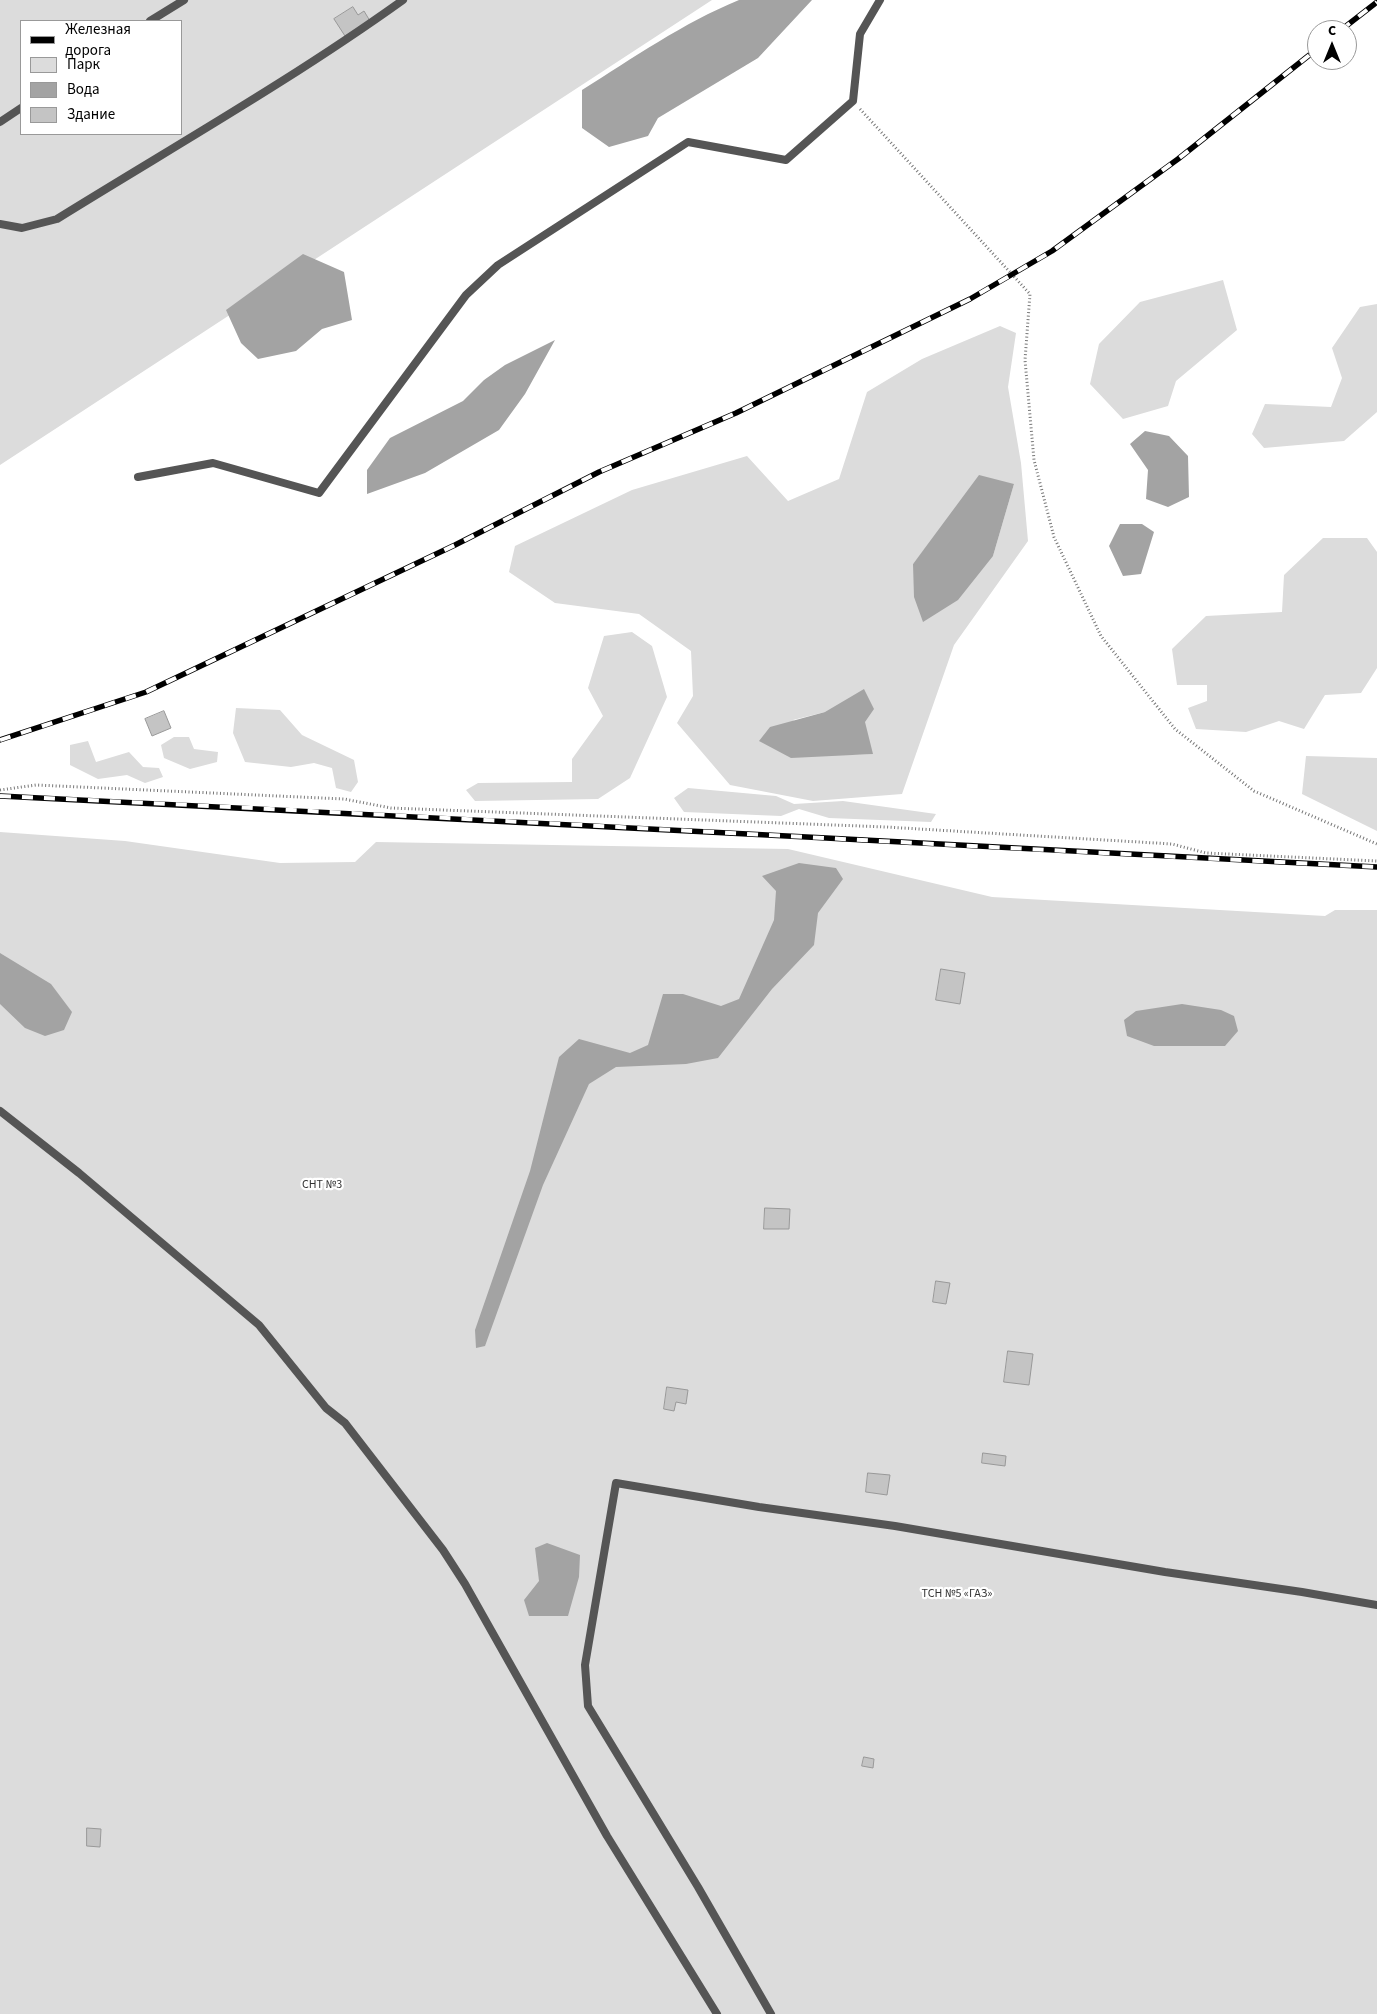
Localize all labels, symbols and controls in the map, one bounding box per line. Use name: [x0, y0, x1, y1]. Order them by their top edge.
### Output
text: Железная дорога: [65, 19, 131, 61]
legend: [20, 20, 182, 135]
north arrow: [1307, 20, 1357, 70]
text: С: [1328, 21, 1336, 41]
text: Парк: [67, 54, 100, 75]
text: Вода: [67, 79, 100, 100]
text: Здание: [67, 104, 115, 125]
park label: СНТ №3: [302, 1178, 342, 1192]
park label: ТСН №5 «ГАЗ»: [922, 1587, 992, 1601]

